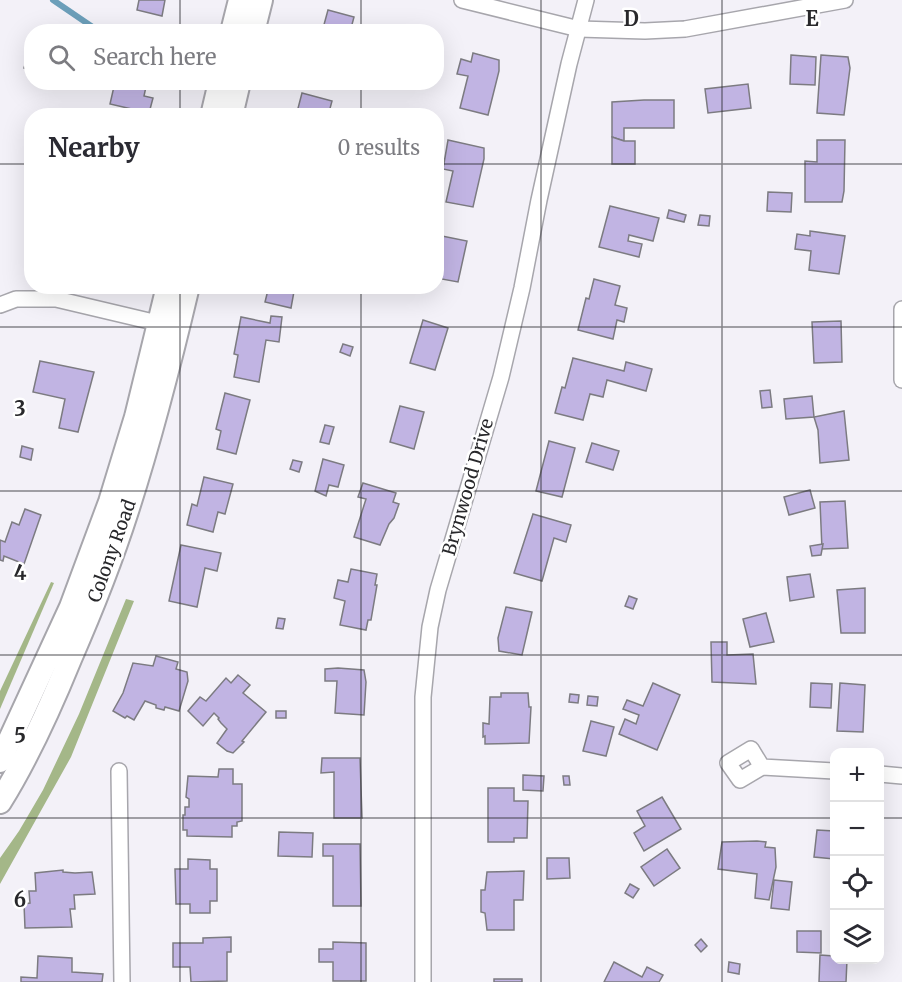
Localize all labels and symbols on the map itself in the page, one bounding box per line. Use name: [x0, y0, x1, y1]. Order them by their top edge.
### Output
text: D: [623, 6, 639, 31]
text: E: [805, 6, 819, 31]
text: 3: [14, 396, 26, 421]
street label: Brynwood Drive: [437, 416, 498, 558]
street label: Colony Road: [82, 496, 141, 605]
text: 4: [14, 560, 27, 585]
text: 5: [14, 723, 26, 748]
text: 6: [14, 887, 26, 912]

